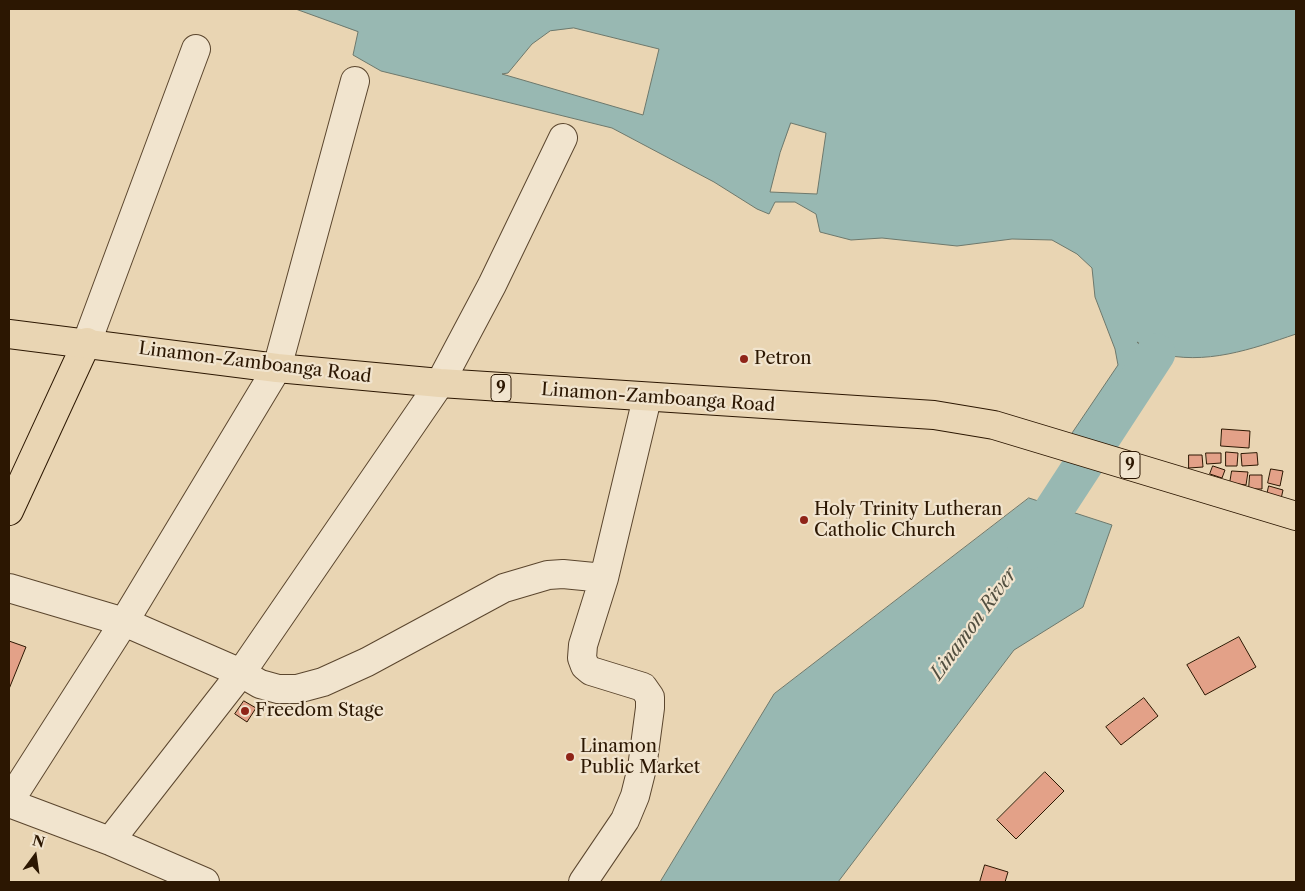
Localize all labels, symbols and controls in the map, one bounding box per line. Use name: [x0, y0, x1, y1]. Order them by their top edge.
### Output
street label: Linamon-Zamboanga Road: [137, 338, 373, 388]
place label: Petron: [754, 348, 812, 370]
marker: Petron: [738, 353, 750, 365]
road number: 9: [491, 374, 511, 402]
street label: Linamon-Zamboanga Road: [540, 379, 776, 417]
road number: 9: [1120, 452, 1140, 478]
place label: Holy Trinity Lutheran Catholic Church: [814, 499, 1002, 542]
marker: Holy Trinity Lutheran Catholic Church: [798, 514, 810, 526]
water label: Linamon River: [926, 564, 1022, 684]
place label: Freedom Stage: [255, 700, 384, 722]
marker: Freedom Stage: [239, 705, 251, 717]
place label: Linamon Public Market: [580, 736, 700, 779]
marker: Linamon Public Market: [564, 751, 576, 763]
north arrow: [10, 831, 60, 881]
text: N: [31, 831, 47, 852]

